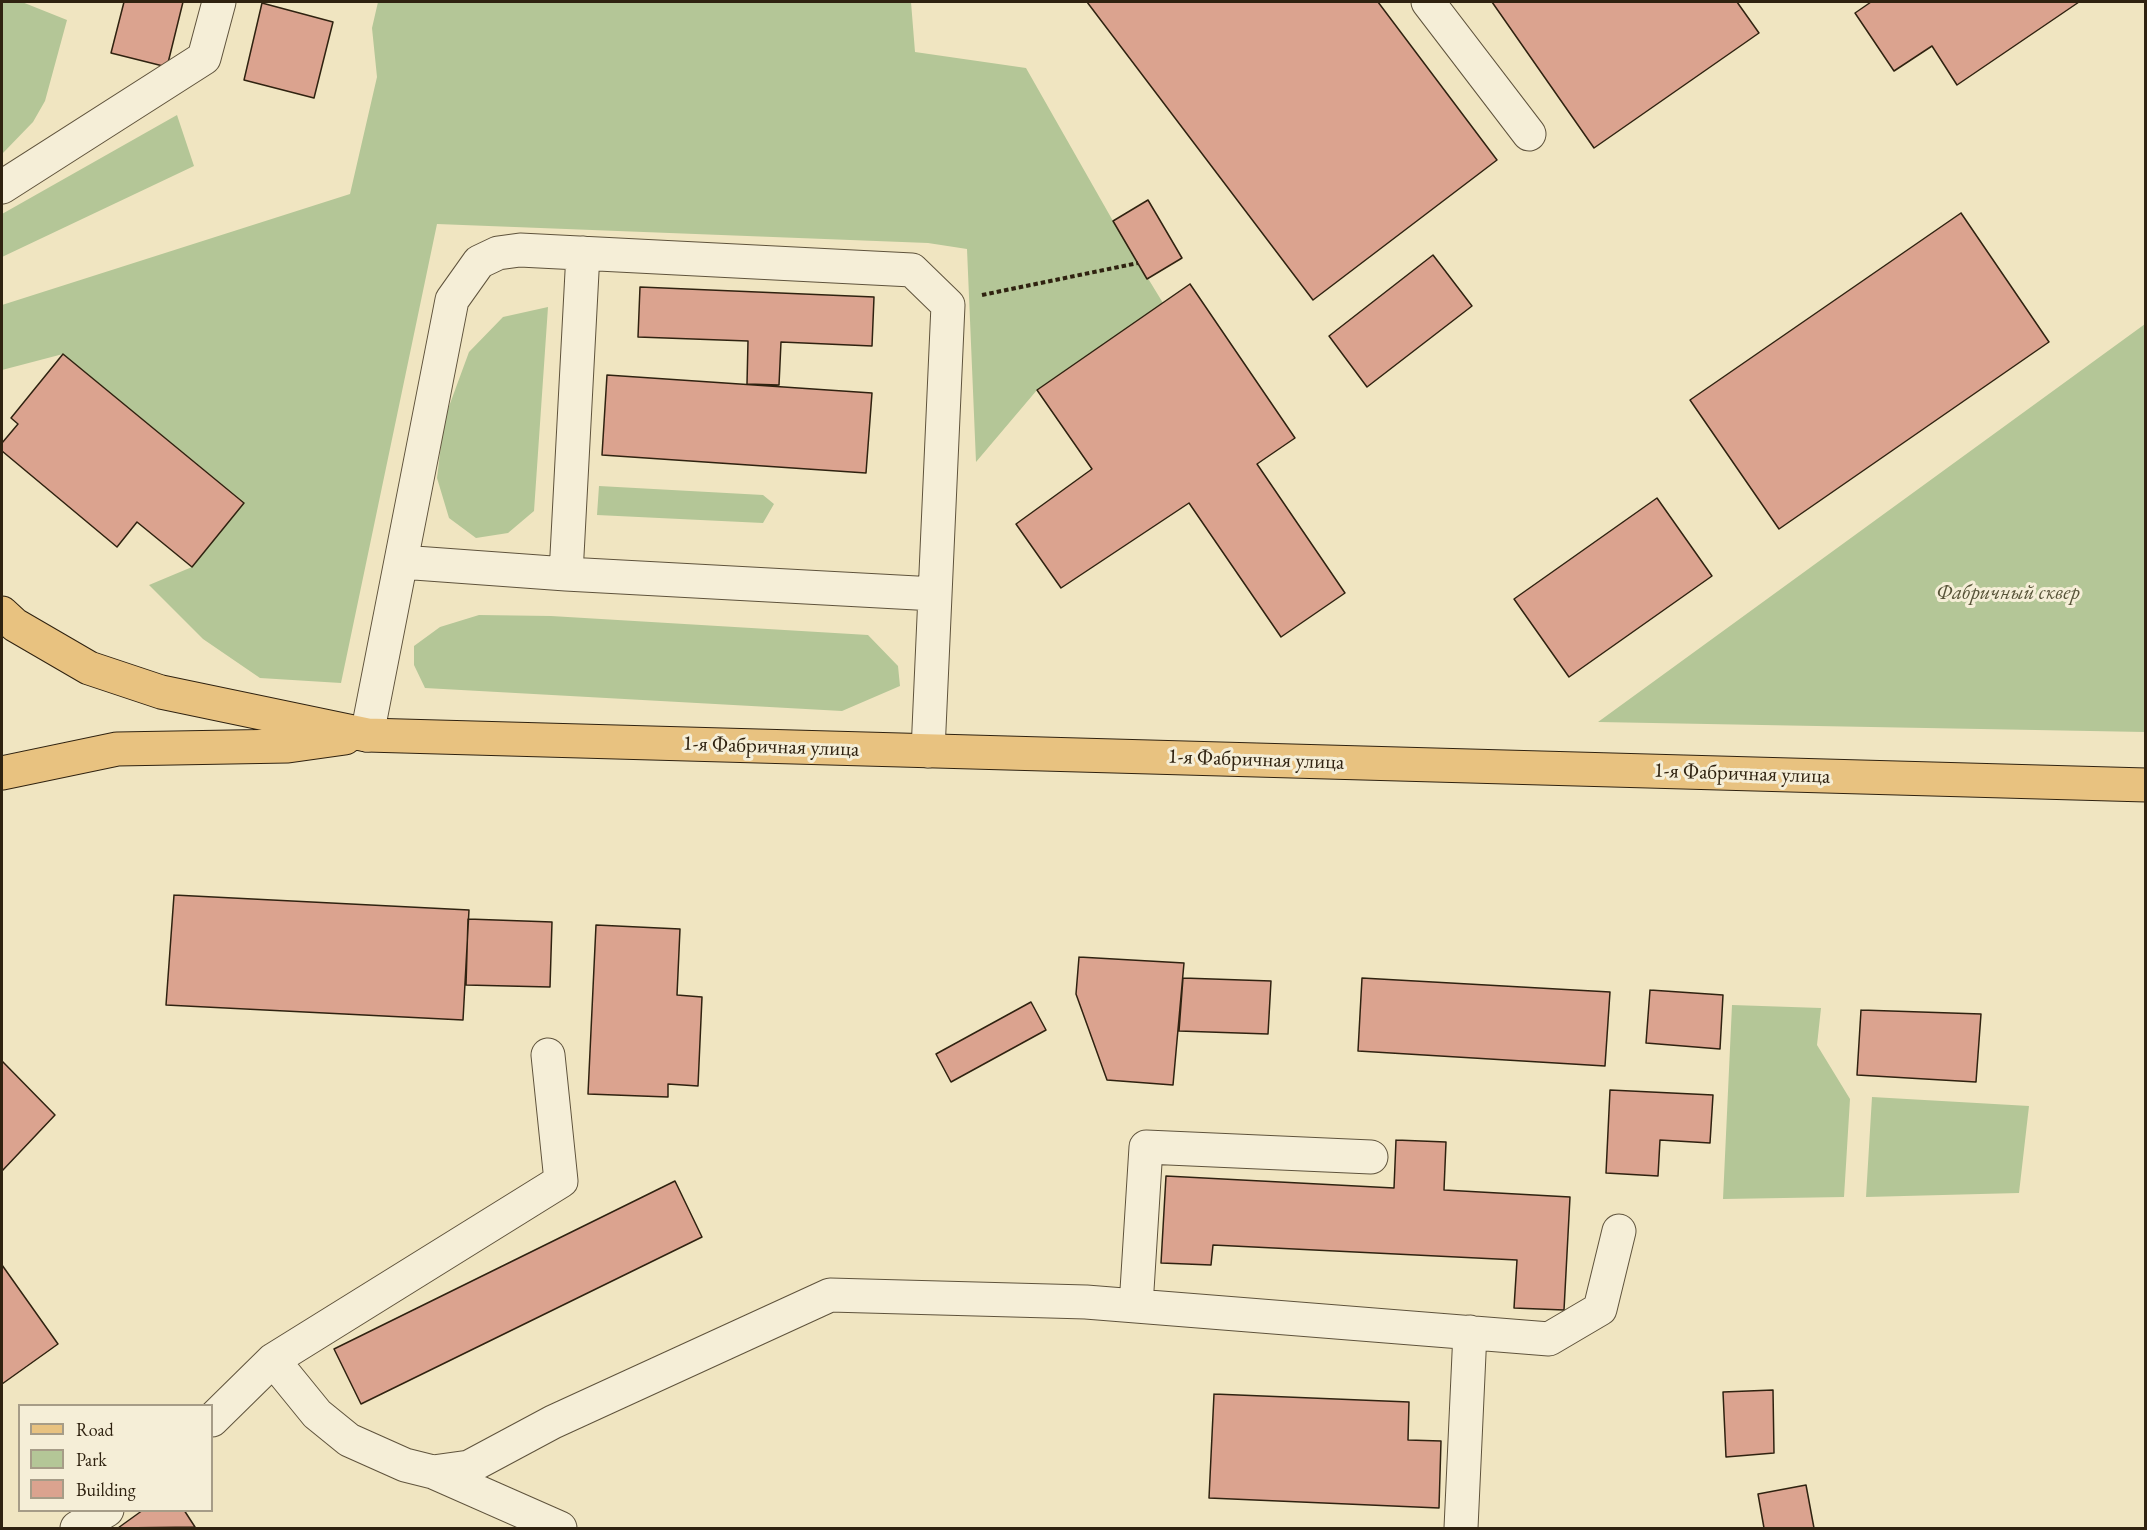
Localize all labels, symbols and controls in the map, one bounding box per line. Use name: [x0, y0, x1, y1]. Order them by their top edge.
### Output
park label: Фабричный сквер: [1936, 580, 2080, 606]
street label: 1-я Фабричная улица: [682, 731, 860, 763]
street label: 1-я Фабричная улица: [1167, 744, 1345, 776]
street label: 1-я Фабричная улица: [1653, 758, 1831, 790]
legend: [18, 1404, 213, 1512]
text: Road: [76, 1418, 114, 1441]
text: Park: [76, 1448, 107, 1471]
text: Building: [76, 1478, 136, 1501]

